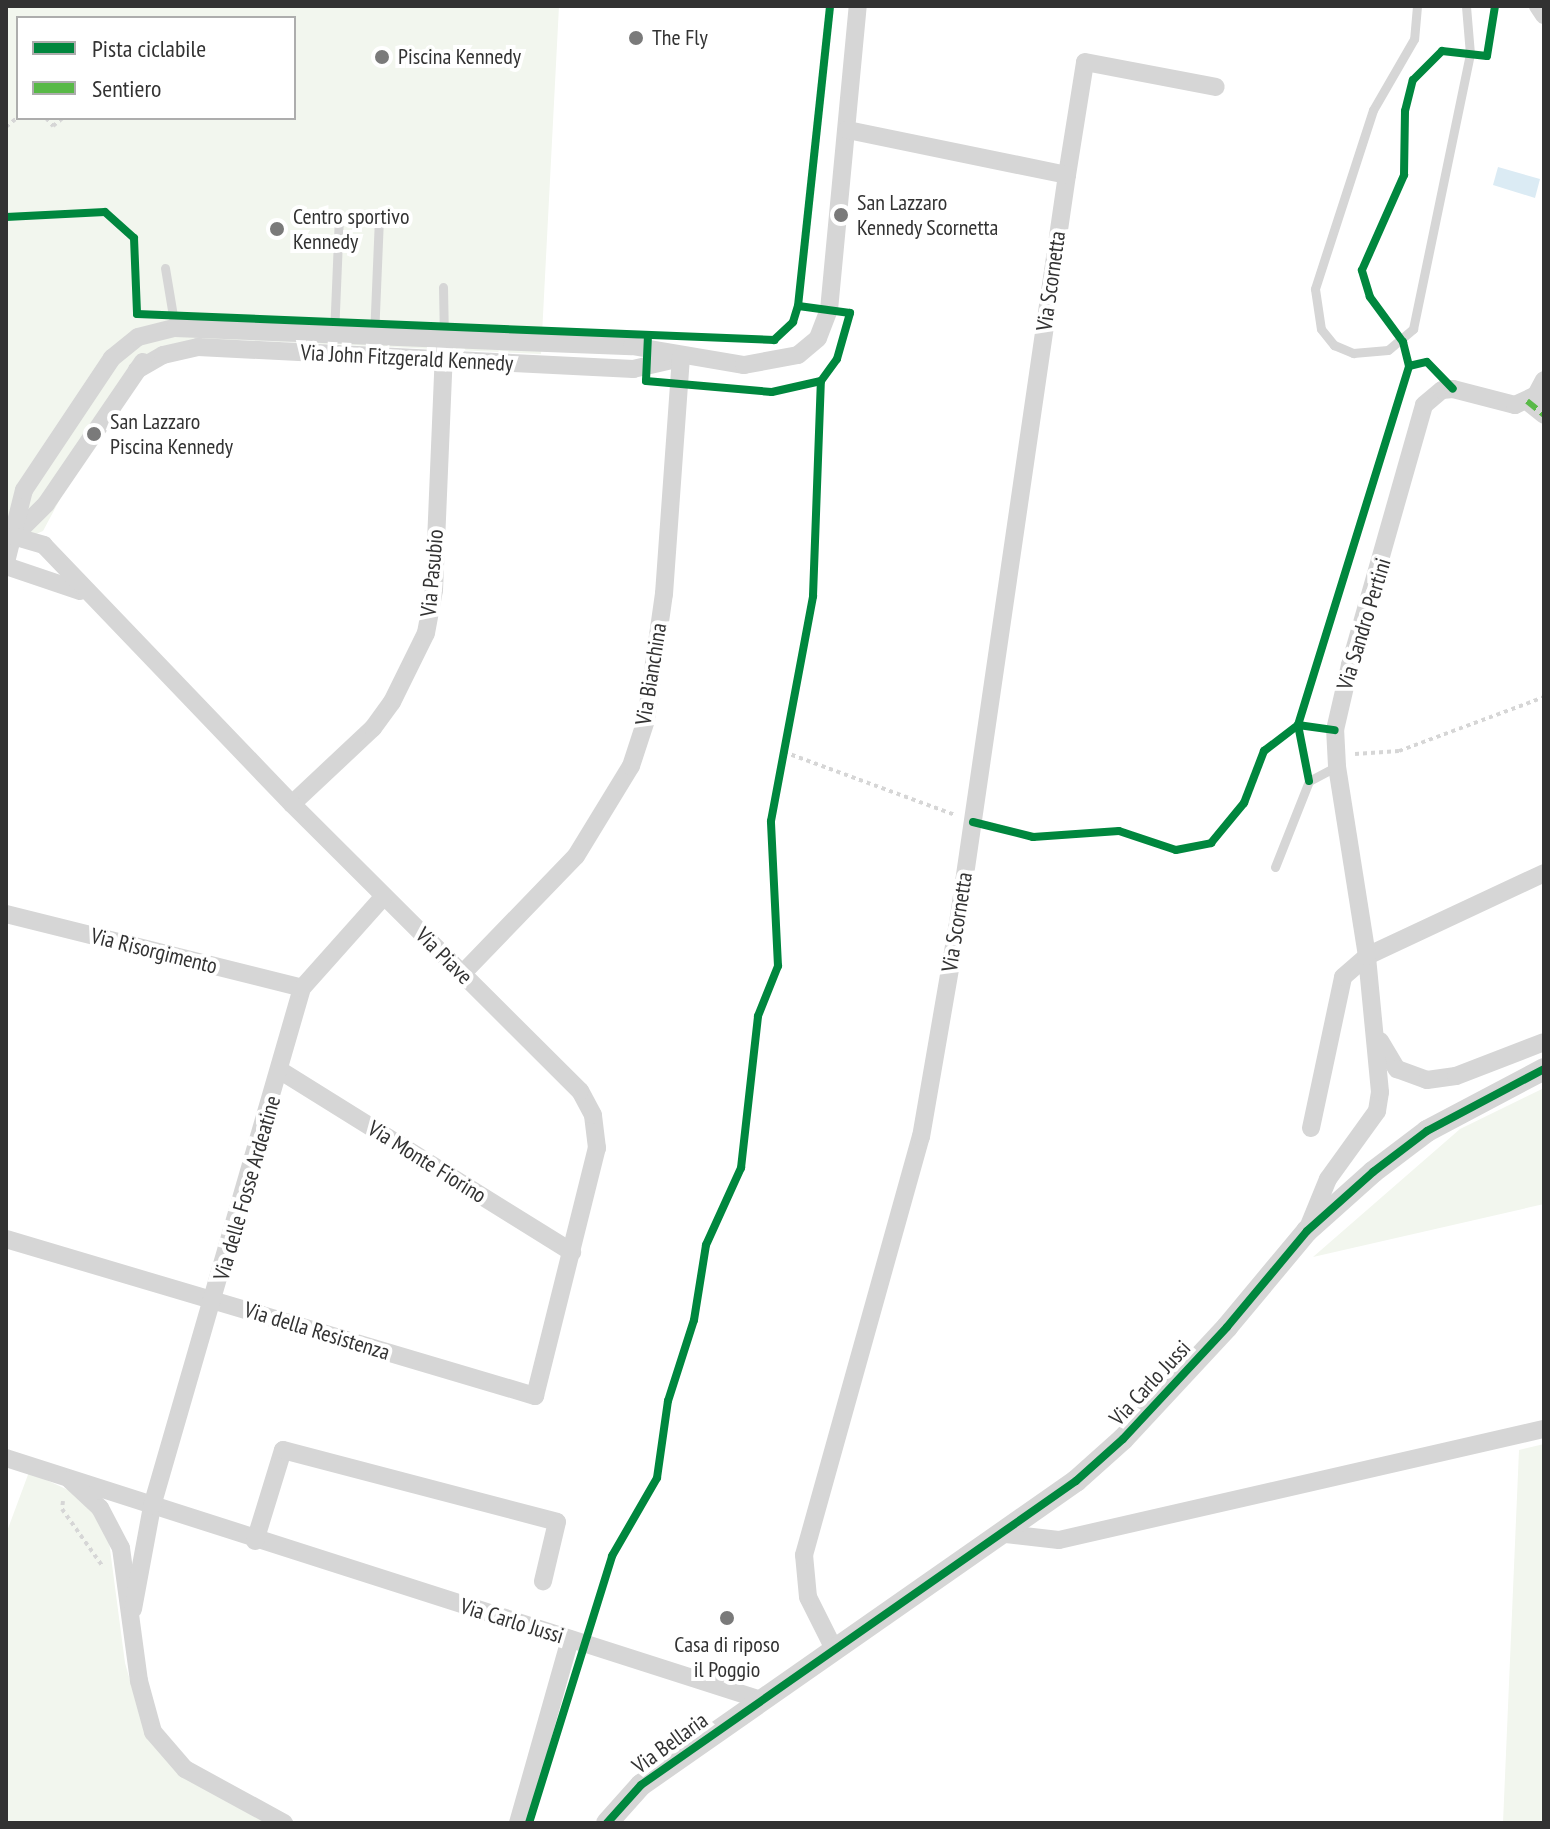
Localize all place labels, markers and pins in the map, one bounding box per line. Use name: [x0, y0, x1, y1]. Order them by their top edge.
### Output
place label: The Fly: [652, 25, 708, 51]
marker: The Fly: [627, 29, 645, 47]
place label: Piscina Kennedy: [398, 44, 521, 70]
marker: Piscina Kennedy: [373, 48, 391, 66]
place label: San Lazzaro Kennedy Scornetta: [857, 189, 999, 240]
place label: Centro sportivo Kennedy: [293, 203, 409, 254]
marker: San Lazzaro Kennedy Scornetta: [832, 206, 850, 224]
marker: Centro sportivo Kennedy: [268, 220, 286, 238]
place label: San Lazzaro Piscina Kennedy: [110, 408, 233, 460]
marker: San Lazzaro Piscina Kennedy: [85, 425, 103, 443]
marker: Casa di riposo il Poggio: [718, 1609, 736, 1627]
place label: Casa di riposo il Poggio: [674, 1631, 780, 1682]

